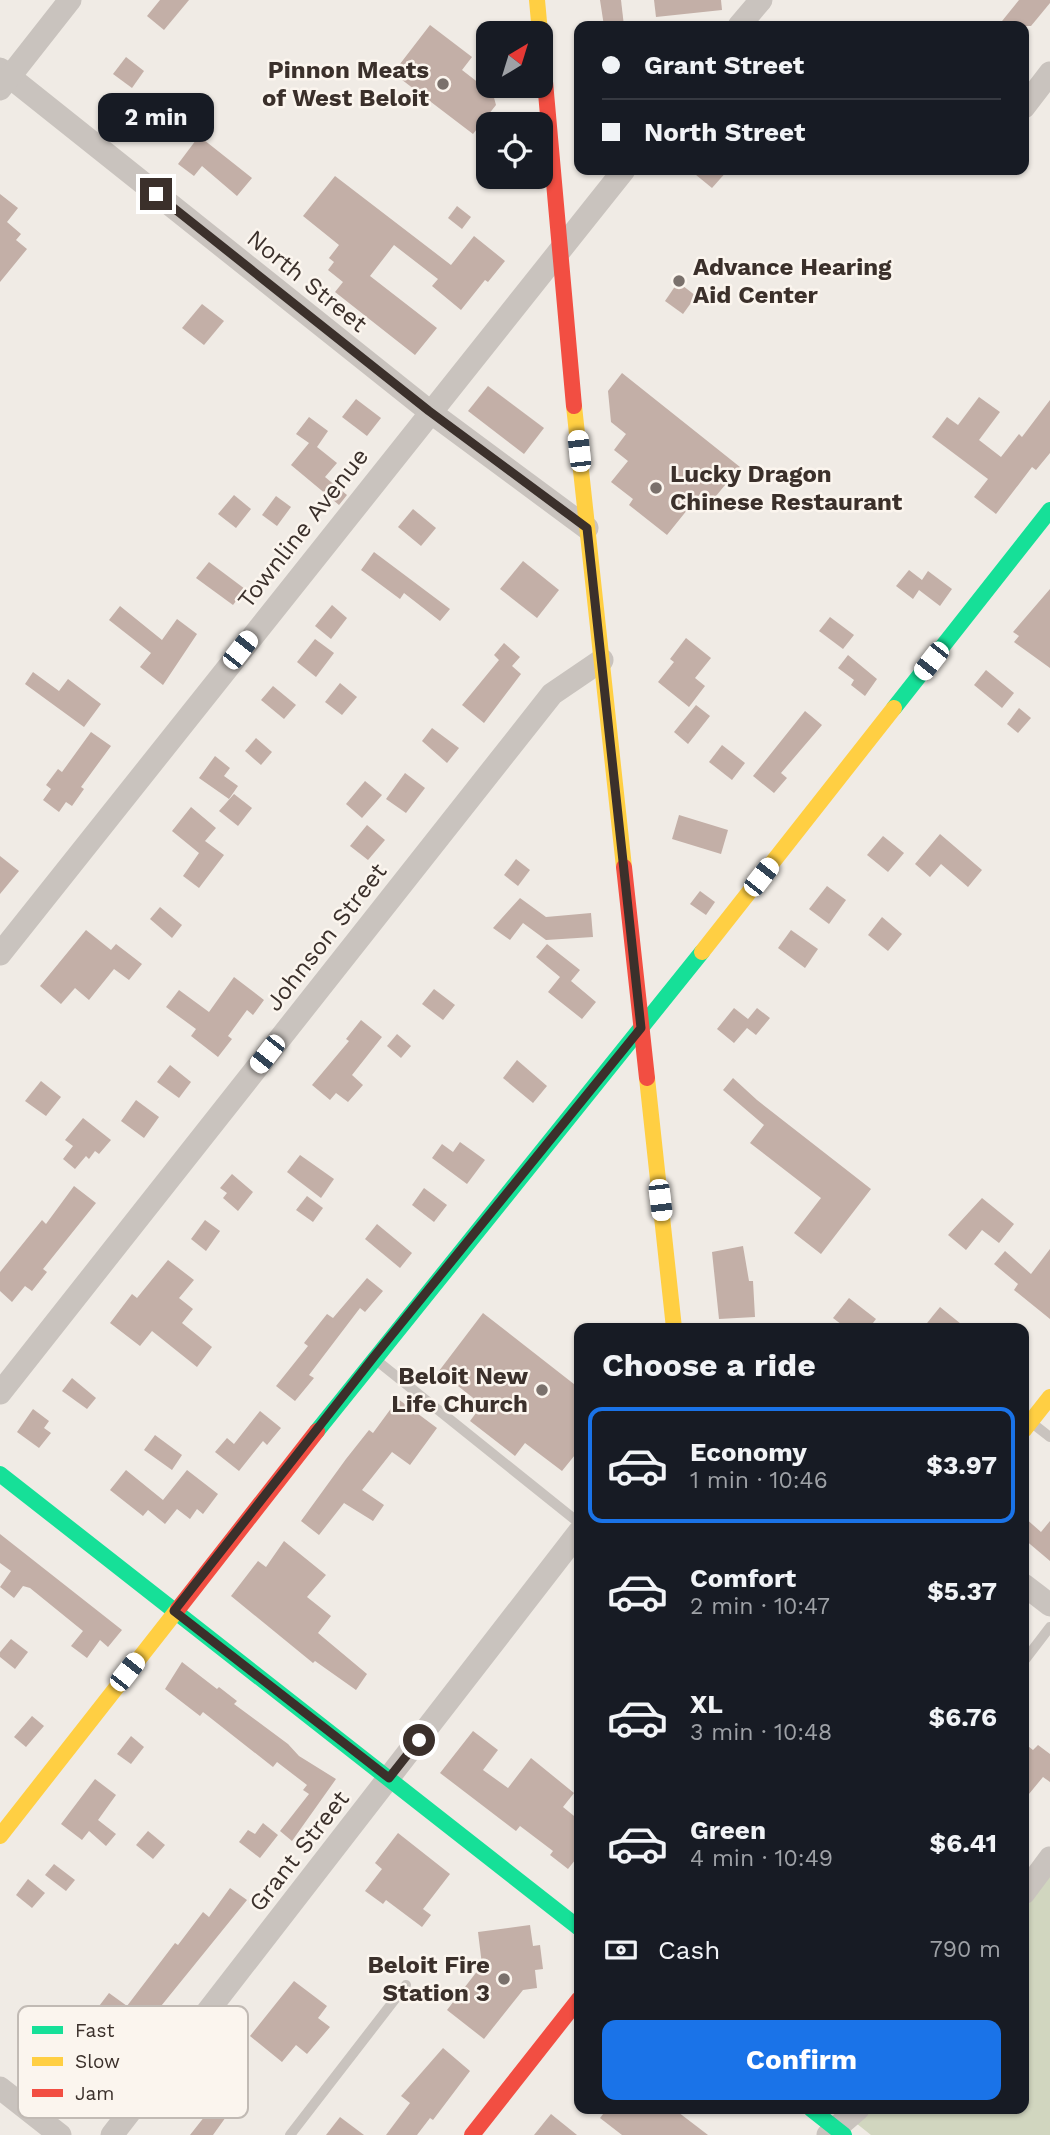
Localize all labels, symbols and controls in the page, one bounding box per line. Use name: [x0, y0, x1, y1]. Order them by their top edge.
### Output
north arrow: [476, 21, 553, 98]
map controls: [476, 21, 553, 189]
text: Grant Street: [644, 50, 804, 80]
place label: Pinnon Meats of West Beloit: [262, 56, 430, 112]
marker: Pinnon Meats of West Beloit: [435, 76, 451, 92]
callout: 2 min: [98, 92, 214, 142]
text: 2 min: [125, 104, 187, 131]
button: locate: [476, 112, 553, 189]
text: North Street: [644, 117, 805, 147]
route end: [140, 178, 172, 210]
street label: North Street: [241, 224, 373, 338]
place label: Advance Hearing Aid Center: [693, 253, 892, 309]
marker: Advance Hearing Aid Center: [671, 273, 687, 289]
car: [567, 429, 592, 473]
street label: Townline Avenue: [232, 442, 374, 614]
place label: Lucky Dragon Chinese Restaurant: [670, 460, 903, 516]
marker: Lucky Dragon Chinese Restaurant: [648, 480, 664, 496]
car: [219, 627, 262, 673]
car: [910, 638, 953, 684]
car: [740, 854, 783, 900]
street label: Johnson Street: [260, 858, 392, 1016]
car: [246, 1031, 289, 1077]
car: [648, 1178, 673, 1222]
text: Choose a ride: [602, 1346, 816, 1384]
place label: Beloit New Life Church: [391, 1362, 528, 1418]
marker: Beloit New Life Church: [534, 1382, 550, 1398]
icon: car: [606, 1434, 669, 1497]
text: Economy: [690, 1437, 807, 1467]
text: $3.97: [926, 1450, 997, 1480]
text: 1 min · 10:46: [690, 1467, 828, 1494]
icon: car: [606, 1560, 669, 1623]
text: Comfort: [690, 1563, 796, 1593]
text: $5.37: [927, 1576, 997, 1606]
text: 2 min · 10:47: [690, 1593, 830, 1620]
car: [106, 1649, 149, 1695]
icon: car: [606, 1686, 669, 1749]
text: XL: [690, 1689, 723, 1719]
text: $6.76: [929, 1702, 997, 1732]
text: 3 min · 10:48: [690, 1719, 832, 1746]
route start: [403, 1724, 435, 1756]
street label: Grant Street: [243, 1785, 355, 1917]
icon: car: [606, 1812, 669, 1875]
text: Green: [690, 1815, 766, 1845]
text: $6.41: [930, 1828, 997, 1858]
text: 4 min · 10:49: [690, 1845, 833, 1872]
icon: cash: [602, 1931, 640, 1969]
text: Cash: [658, 1935, 720, 1965]
text: 790 m: [930, 1936, 1001, 1963]
place label: Beloit Fire Station 3: [367, 1951, 490, 2007]
marker: Beloit Fire Station 3: [496, 1971, 512, 1987]
legend: [18, 2006, 248, 2118]
text: Fast: [75, 2019, 114, 2042]
button: Confirm: [602, 2020, 1001, 2100]
text: Slow: [75, 2050, 120, 2073]
text: Jam: [75, 2082, 114, 2105]

